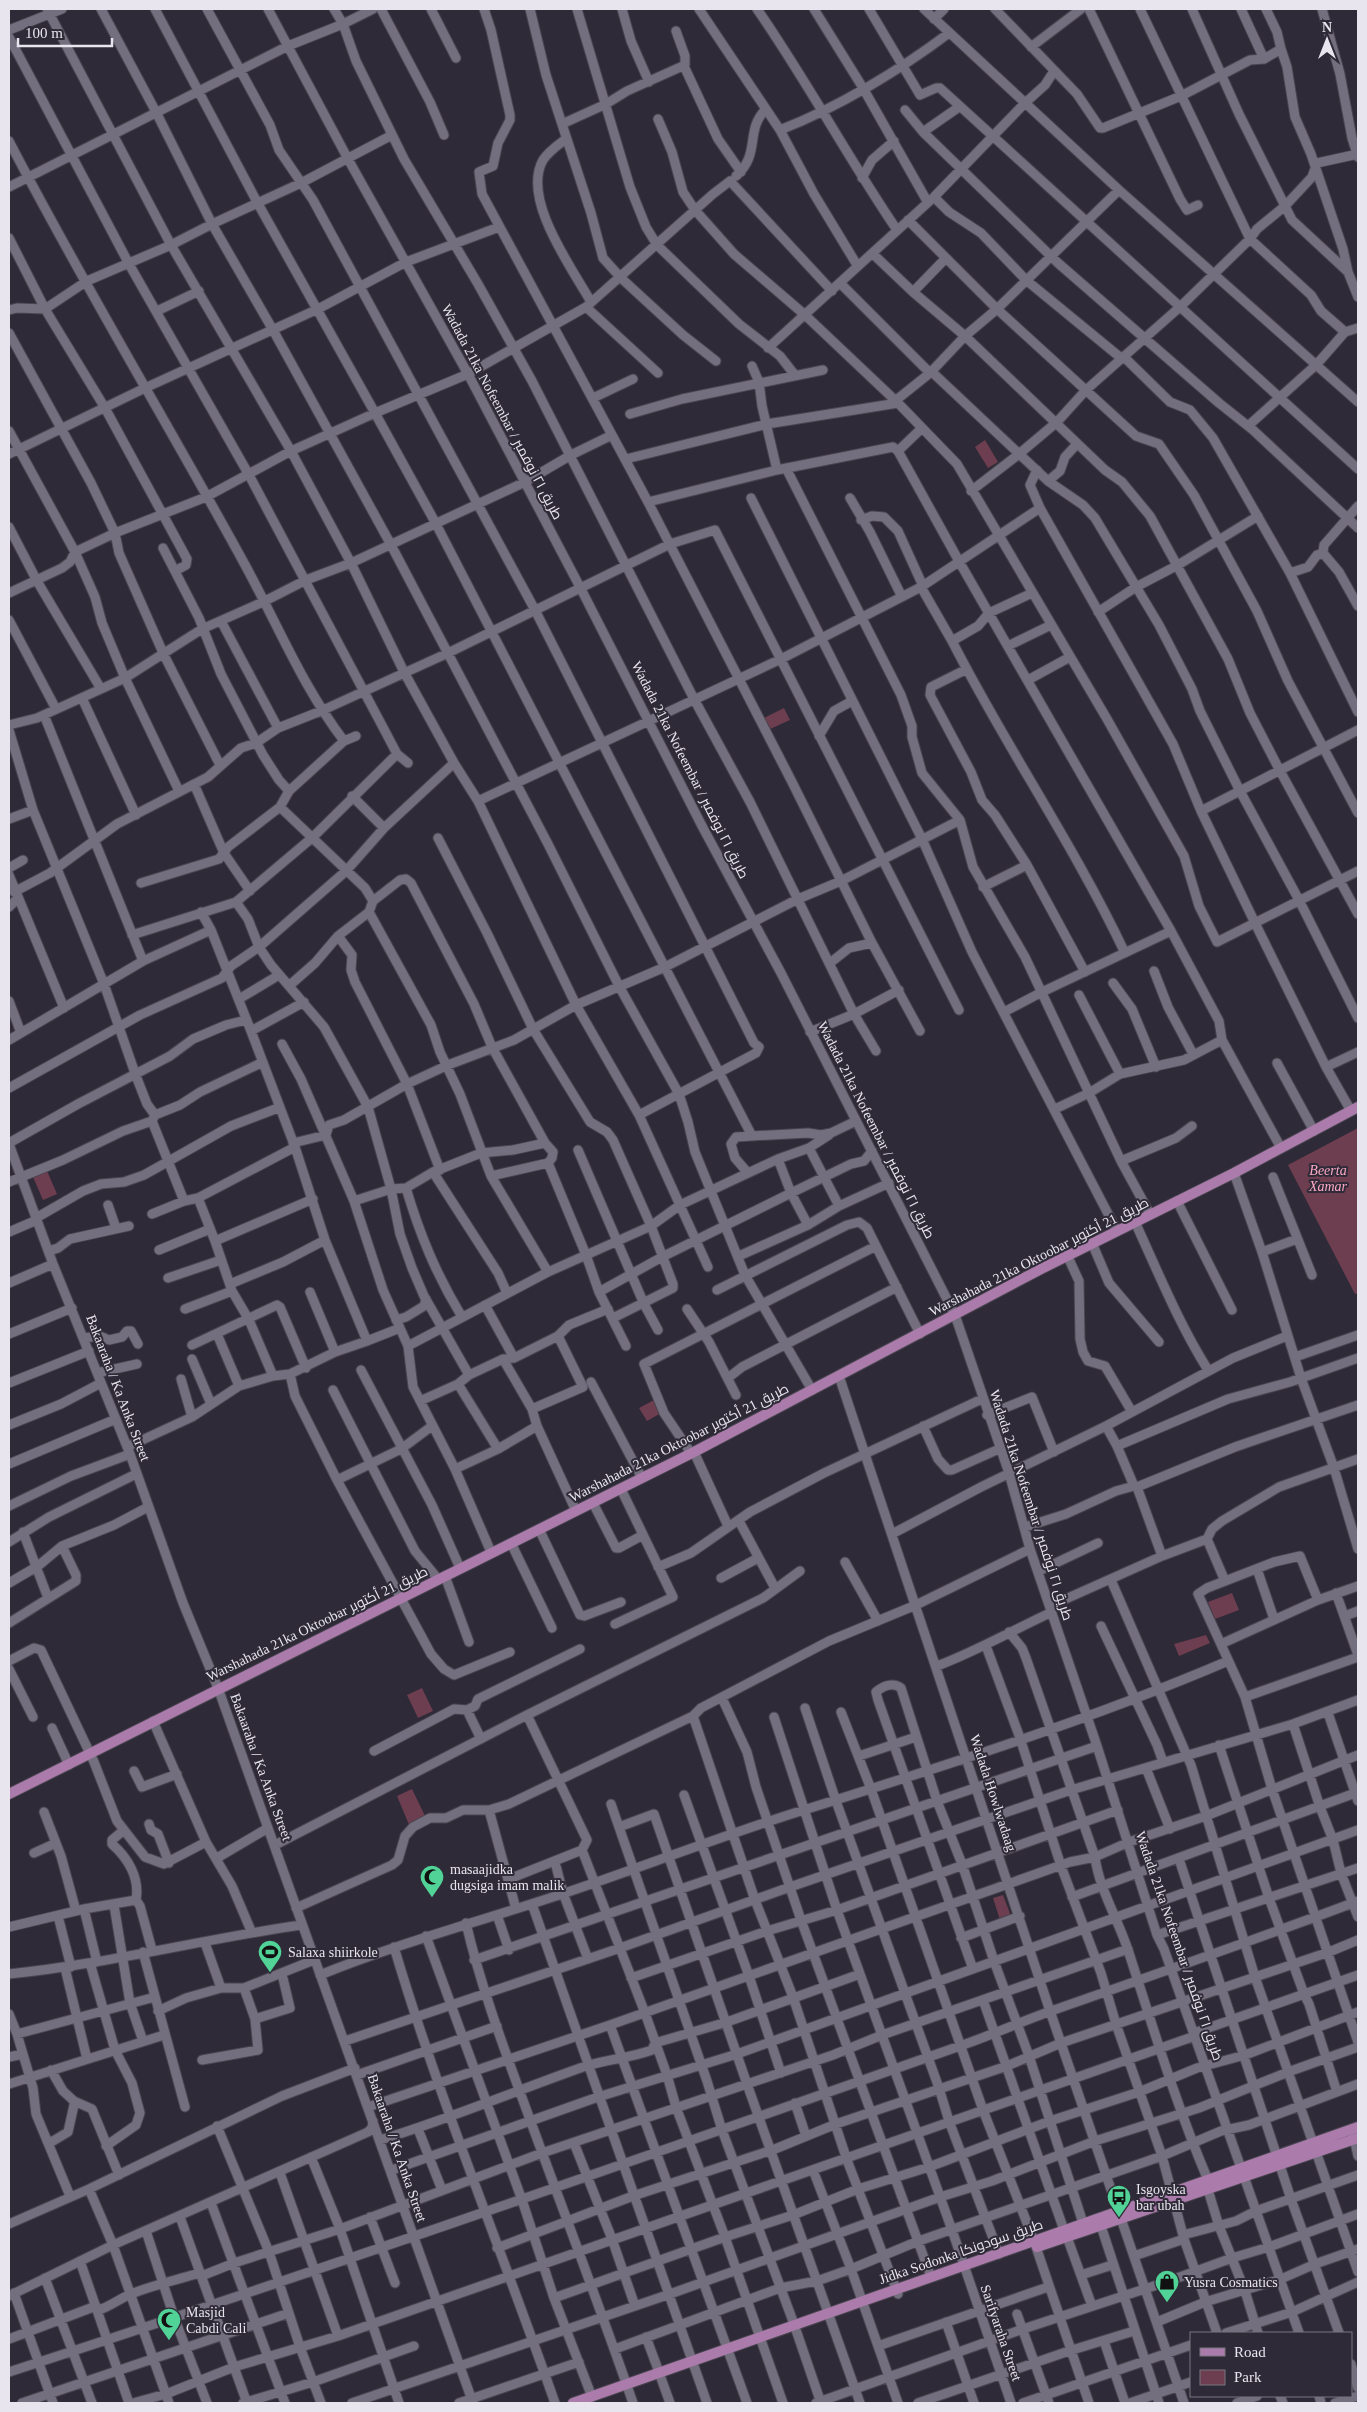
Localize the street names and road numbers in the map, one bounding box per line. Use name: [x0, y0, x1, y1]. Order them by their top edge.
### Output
street label: Wadada 21ka Nofeembar / طريق ٢١ نوفمبر: [438, 302, 565, 523]
street label: Wadada 21ka Nofeembar / طريق ٢١ نوفمبر: [628, 659, 752, 882]
street label: Wadada 21ka Nofeembar / طريق ٢١ نوفمبر: [814, 1019, 938, 1242]
street label: Warshahada 21ka Oktoobar طريق 21 أكتوبر: [926, 1193, 1152, 1320]
street label: Bakaaraha / Ka Anka Street: [83, 1313, 153, 1463]
street label: Warshahada 21ka Oktoobar طريق 21 أكتوبر: [566, 1379, 792, 1506]
street label: Wadada 21ka Nofeembar / طريق ٢١ نوفمبر: [986, 1388, 1075, 1623]
street label: Warshahada 21ka Oktoobar طريق 21 أكتوبر: [203, 1562, 431, 1685]
street label: Bakaaraha / Ka Anka Street: [227, 1691, 295, 1843]
street label: Wadada Howlwadaag: [967, 1733, 1019, 1853]
street label: Wadada 21ka Nofeembar / طريق ٢١ نوفمبر: [1132, 1829, 1225, 2063]
street label: Bakaaraha / Ka Anka Street: [365, 2072, 429, 2224]
street label: Jidka Sodonka طريق سودونكا: [877, 2217, 1045, 2288]
street label: Sarifyaraha Street: [978, 2283, 1025, 2383]

